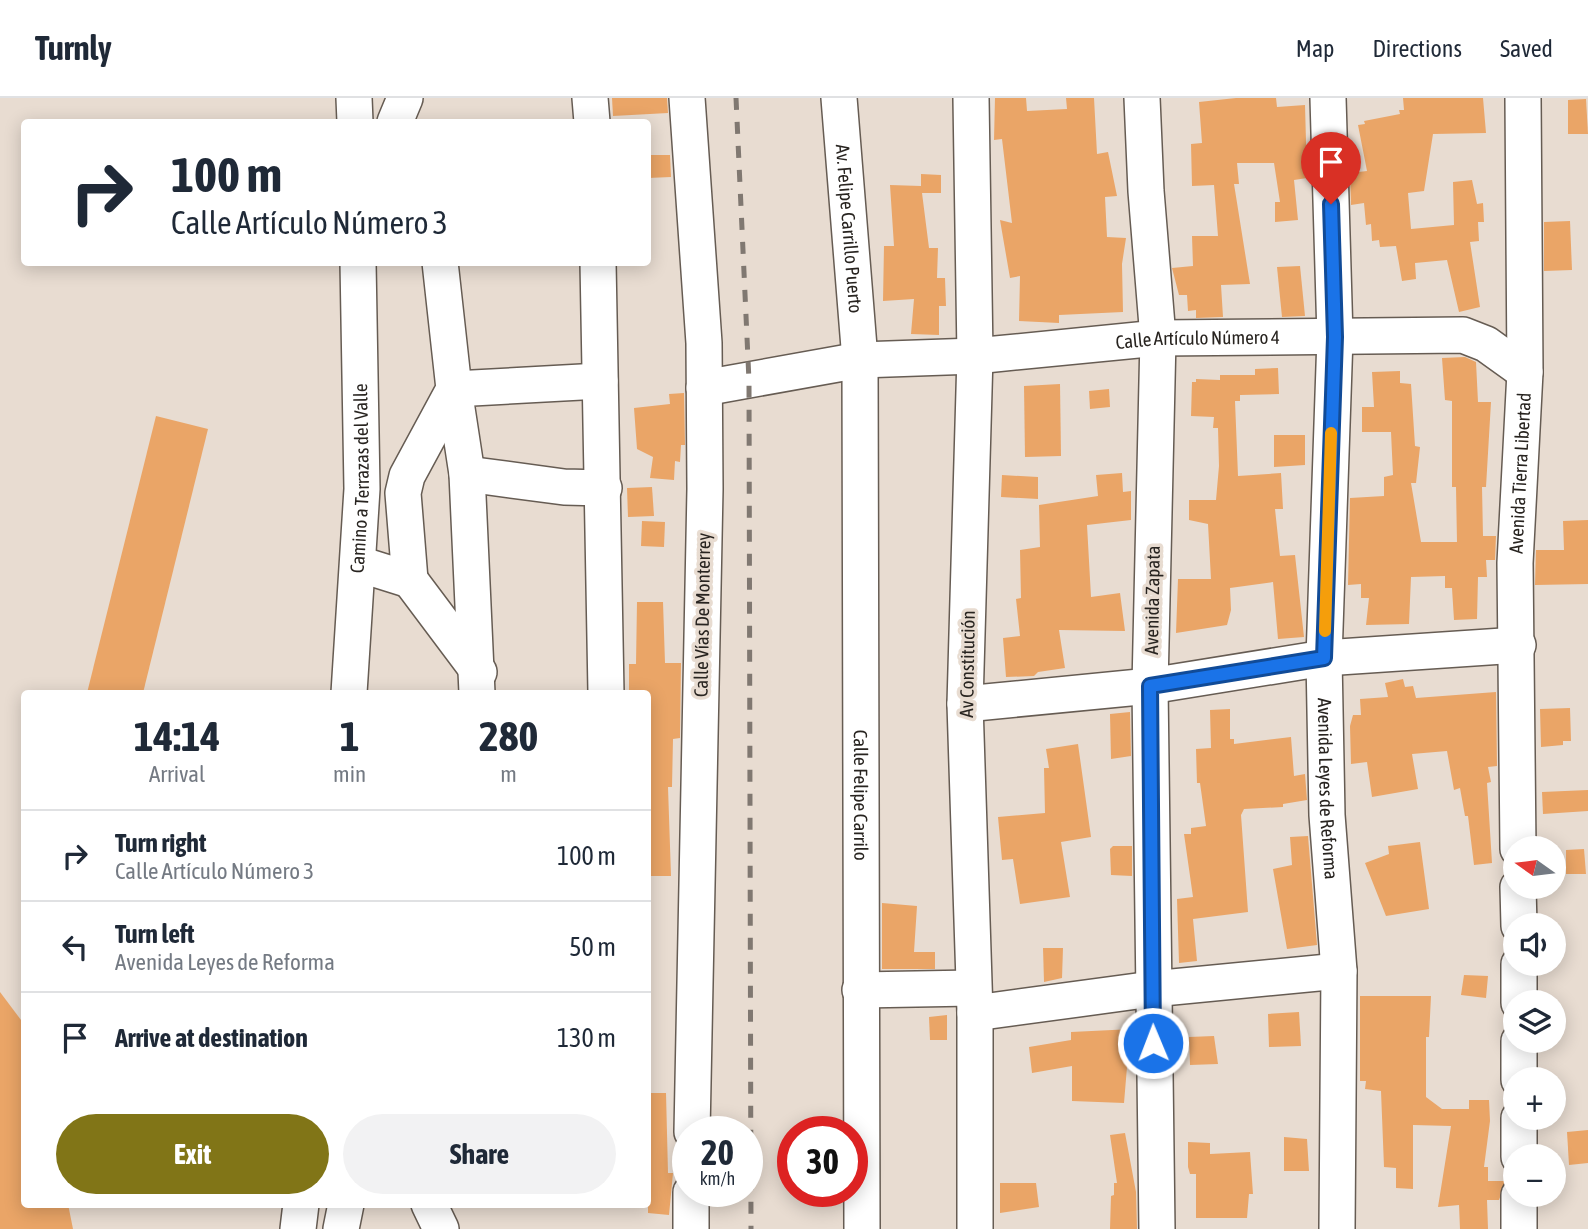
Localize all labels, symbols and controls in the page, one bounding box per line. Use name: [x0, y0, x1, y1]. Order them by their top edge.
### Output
text: Turnly: [35, 29, 112, 67]
text: Map: [1296, 35, 1334, 62]
text: Directions: [1372, 35, 1462, 62]
text: Saved: [1500, 35, 1553, 62]
pin: [1301, 132, 1361, 204]
street label: Av. Felipe Carrillo Puerto: [832, 143, 867, 314]
icon: arrive: [1312, 143, 1350, 181]
text: 100 m: [171, 146, 282, 202]
icon: right: [56, 147, 147, 238]
text: Calle Artículo Número 3: [171, 204, 448, 241]
street label: Calle Artículo Número 4: [1114, 326, 1280, 353]
street label: Camino a Terrazas del Valle: [346, 383, 373, 574]
street label: Avenida Tierra Libertad: [1505, 392, 1535, 554]
street label: Calle Vías De Monterrey: [690, 532, 714, 697]
street label: Avenida Zapata: [1140, 545, 1164, 655]
street label: Av Constitución: [955, 610, 979, 718]
street label: Avenida Leyes de Reforma: [1314, 698, 1343, 880]
text: 14:14: [134, 712, 220, 760]
text: 1: [340, 712, 359, 760]
text: 280: [479, 712, 538, 760]
street label: Calle Felipe Carrilo: [850, 730, 872, 861]
text: Arrival: [149, 761, 205, 787]
text: min: [333, 761, 366, 787]
text: m: [500, 761, 517, 787]
text: Turn right: [115, 828, 206, 858]
north arrow: [1503, 836, 1566, 900]
map controls: [1503, 836, 1566, 1207]
icon: right: [56, 837, 94, 875]
text: 100 m: [557, 841, 616, 871]
text: Calle Artículo Número 3: [115, 858, 314, 884]
button: sound: [1503, 913, 1566, 976]
text: Turn left: [115, 919, 195, 949]
icon: left: [56, 928, 94, 966]
text: 50 m: [569, 932, 616, 962]
text: Avenida Leyes de Reforma: [115, 949, 335, 975]
button: layers: [1503, 990, 1566, 1053]
position arrow: [1116, 1006, 1190, 1080]
icon: arrive: [56, 1019, 94, 1057]
text: Arrive at destination: [115, 1023, 308, 1053]
text: 130 m: [557, 1023, 616, 1053]
button: +: [1503, 1067, 1566, 1130]
button: Exit: [56, 1114, 329, 1194]
button: Share: [343, 1114, 616, 1194]
speed limit sign: 30: [777, 1116, 868, 1207]
text: 20: [701, 1132, 734, 1172]
button: −: [1503, 1144, 1566, 1207]
text: km/h: [700, 1168, 735, 1189]

